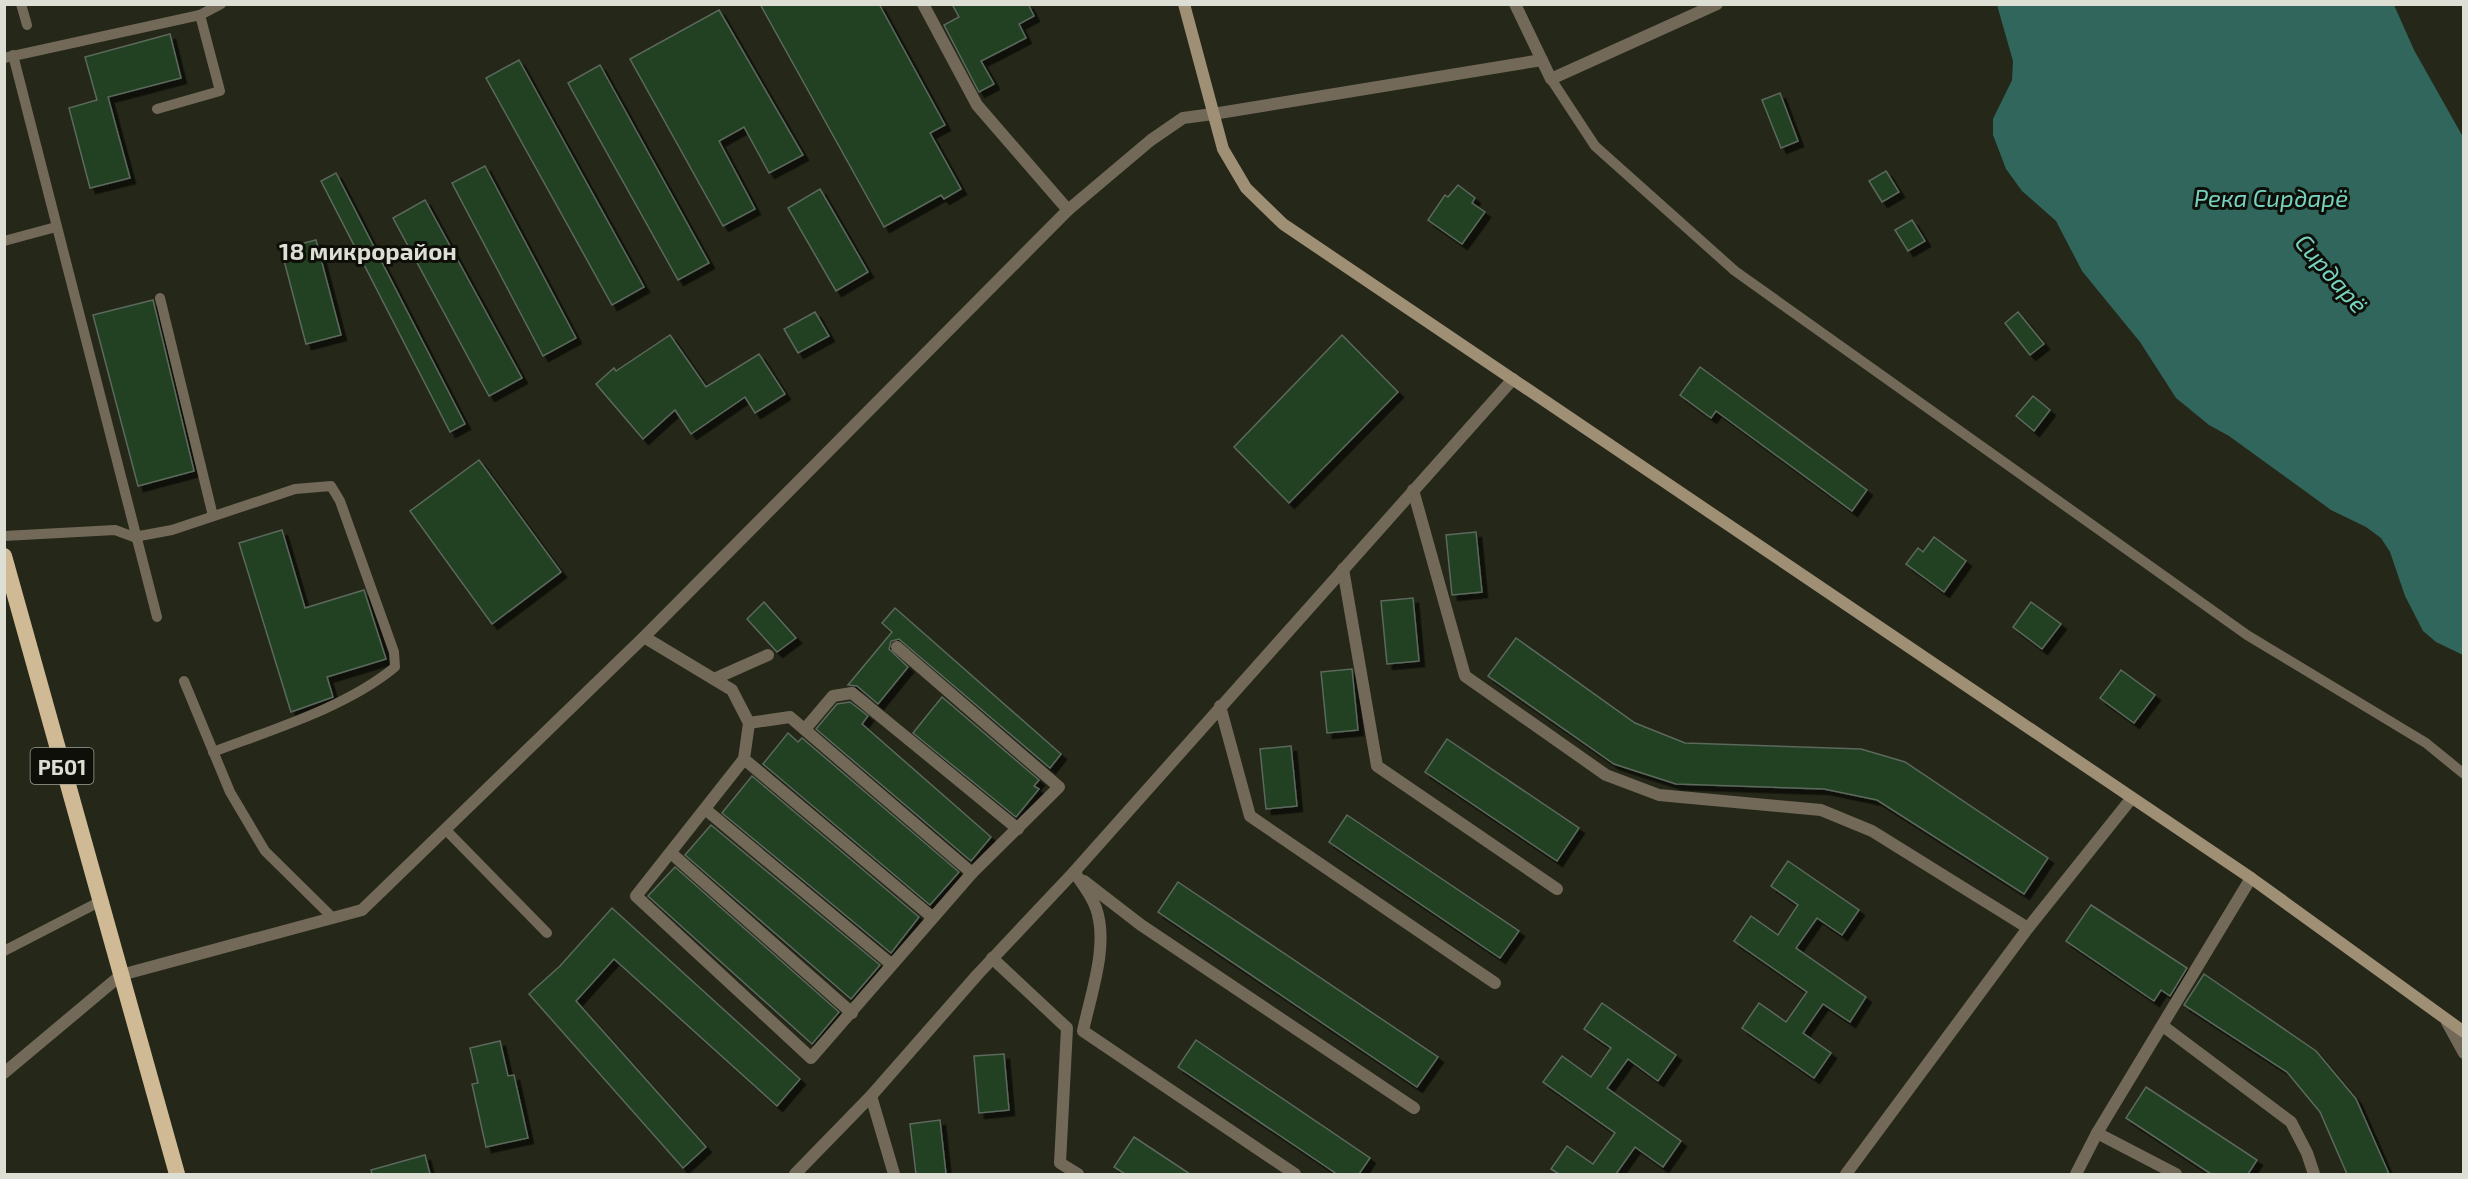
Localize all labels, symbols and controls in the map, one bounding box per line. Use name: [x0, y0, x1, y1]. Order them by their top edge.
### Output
water label: Река Сирдарё: [2194, 183, 2348, 212]
water label: Сирдарё: [2290, 228, 2374, 319]
district label: 18 микрорайон: [279, 236, 457, 265]
road number: РБ01: [31, 748, 94, 784]

